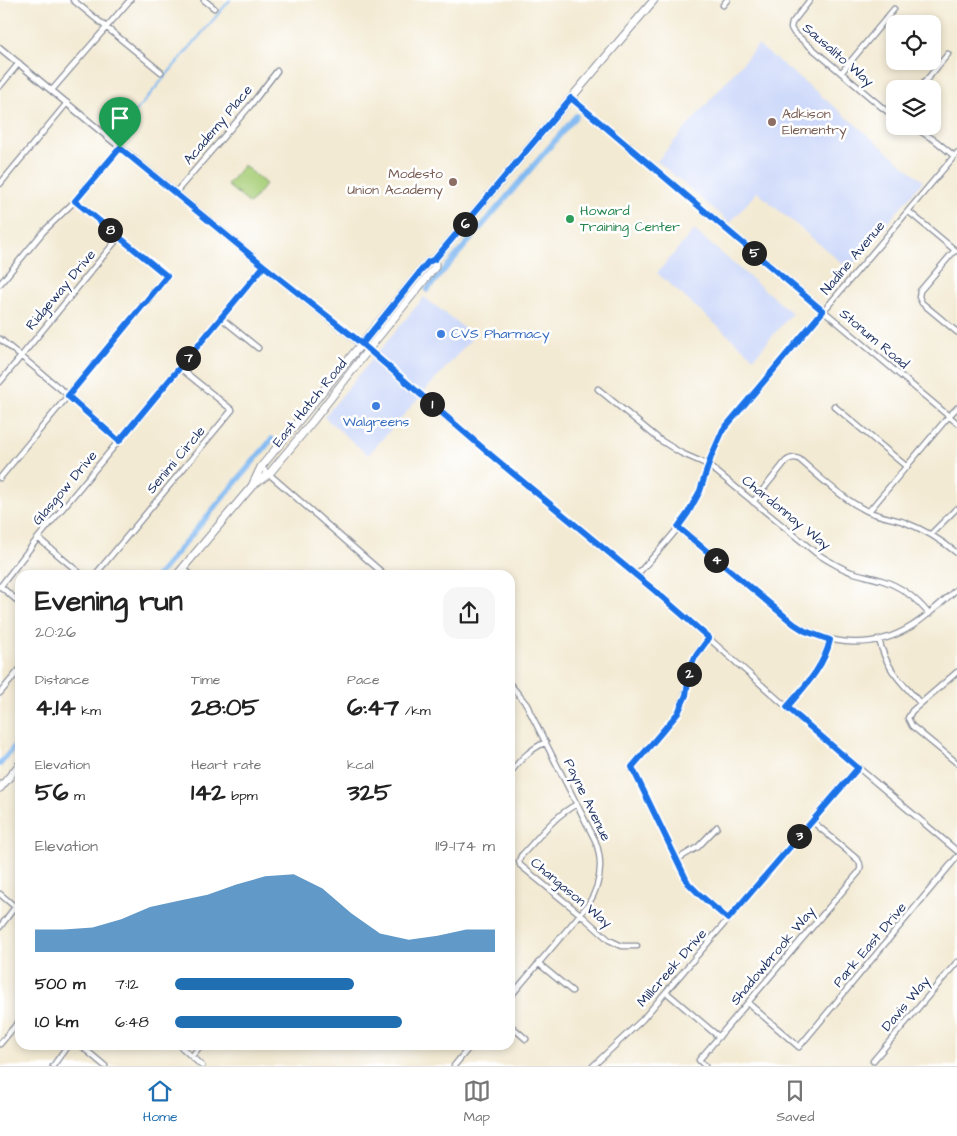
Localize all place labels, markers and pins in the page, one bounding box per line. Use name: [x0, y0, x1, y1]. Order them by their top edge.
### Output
pin: [99, 97, 141, 148]
place label: Adkison Elementry: [782, 104, 847, 140]
marker: Adkison Elementry: [766, 116, 778, 128]
place label: Modesto Union Academy: [347, 164, 443, 200]
marker: Modesto Union Academy: [447, 176, 459, 188]
place label: Howard Training Center: [580, 201, 680, 237]
pin: 6: [452, 212, 478, 236]
marker: Howard Training Center: [564, 213, 576, 225]
pin: 8: [98, 218, 122, 242]
pin: 5: [742, 240, 766, 266]
place label: CVS Pharmacy: [451, 324, 550, 344]
marker: CVS Pharmacy: [435, 328, 447, 340]
pin: 7: [176, 346, 200, 370]
pin: 1: [420, 392, 444, 416]
marker: Walgreens: [370, 400, 382, 412]
place label: Walgreens: [343, 412, 409, 432]
pin: 4: [704, 548, 728, 572]
pin: 2: [676, 662, 702, 686]
pin: 3: [786, 824, 812, 848]

